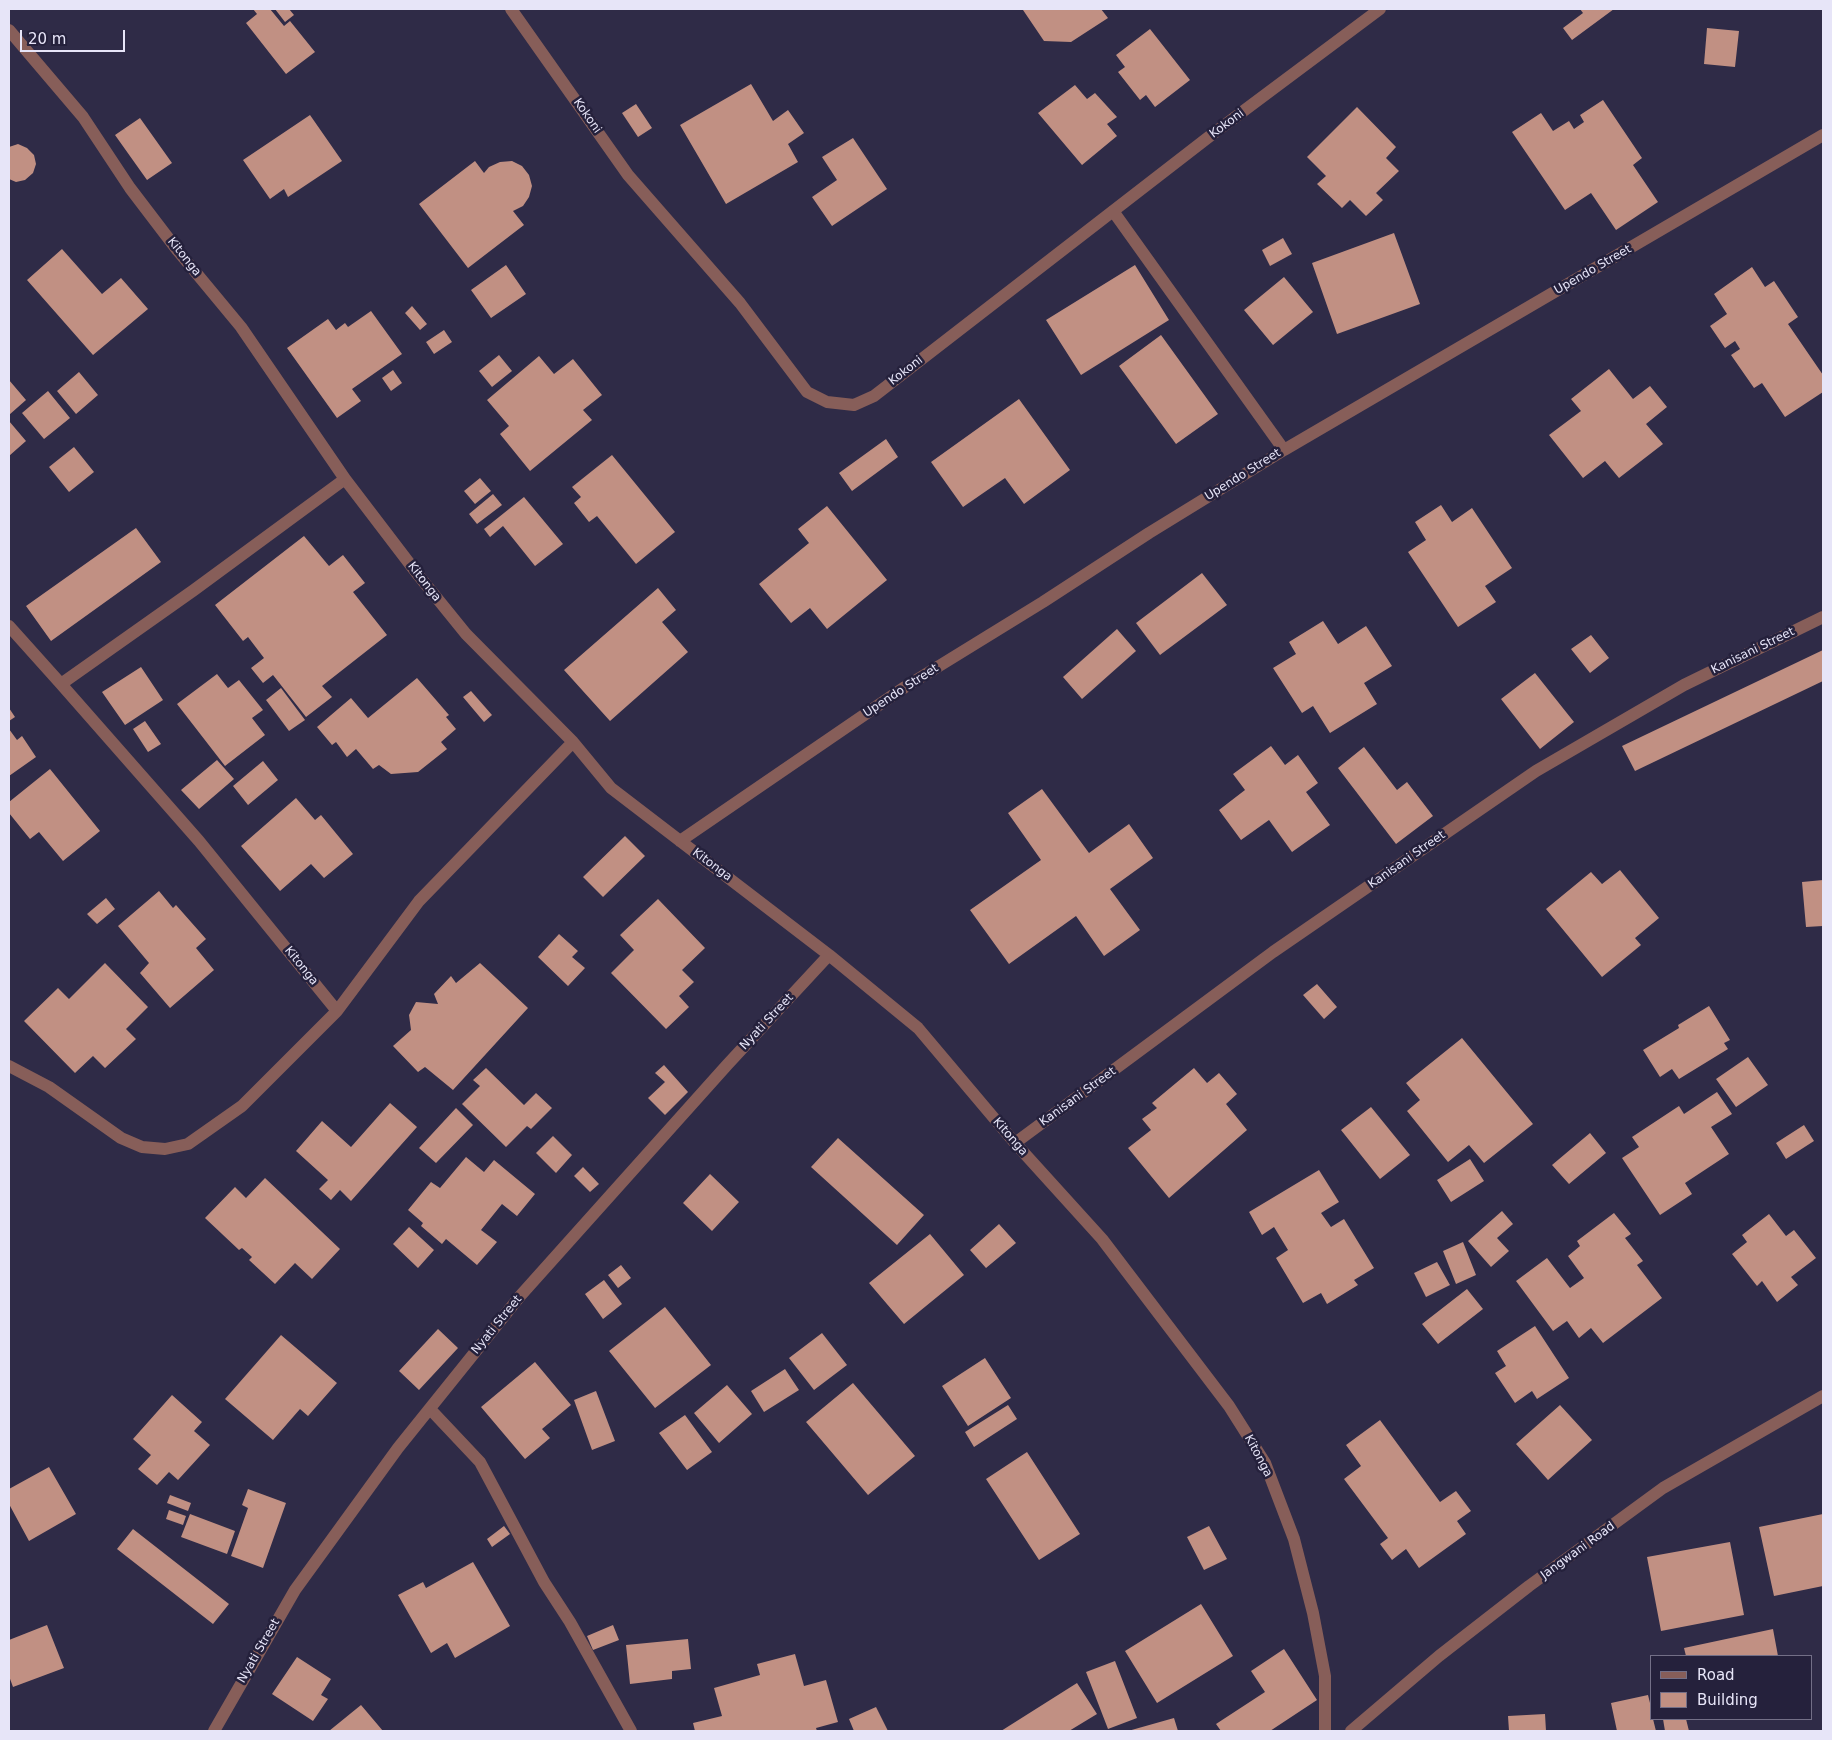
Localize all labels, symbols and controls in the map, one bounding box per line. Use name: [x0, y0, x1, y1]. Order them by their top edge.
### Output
scale bar: [22, 20, 128, 52]
text: 20 m: [28, 30, 66, 48]
street label: Kokoni: [570, 96, 604, 136]
street label: Kokoni: [1207, 106, 1247, 142]
street label: Kitonga: [164, 235, 204, 279]
street label: Upendo Street: [1552, 242, 1634, 298]
street label: Kokoni: [886, 353, 926, 389]
street label: Upendo Street: [1202, 446, 1284, 504]
street label: Kitonga: [404, 560, 444, 604]
street label: Kanisani Street: [1709, 625, 1797, 677]
street label: Upendo Street: [861, 661, 941, 721]
street label: Kanisani Street: [1366, 828, 1448, 892]
street label: Kitonga: [689, 845, 735, 885]
street label: Kitonga: [281, 944, 321, 988]
street label: Nyati Street: [737, 991, 797, 1053]
street label: Kanisani Street: [1037, 1064, 1119, 1130]
street label: Kitonga: [990, 1115, 1030, 1159]
street label: Nyati Street: [469, 1293, 525, 1357]
street label: Kitonga: [1241, 1432, 1275, 1480]
street label: Jangwani Road: [1538, 1519, 1618, 1583]
street label: Nyati Street: [235, 1616, 283, 1686]
legend: [1650, 1655, 1812, 1720]
text: Road: [1697, 1666, 1735, 1684]
text: Building: [1697, 1691, 1758, 1709]

